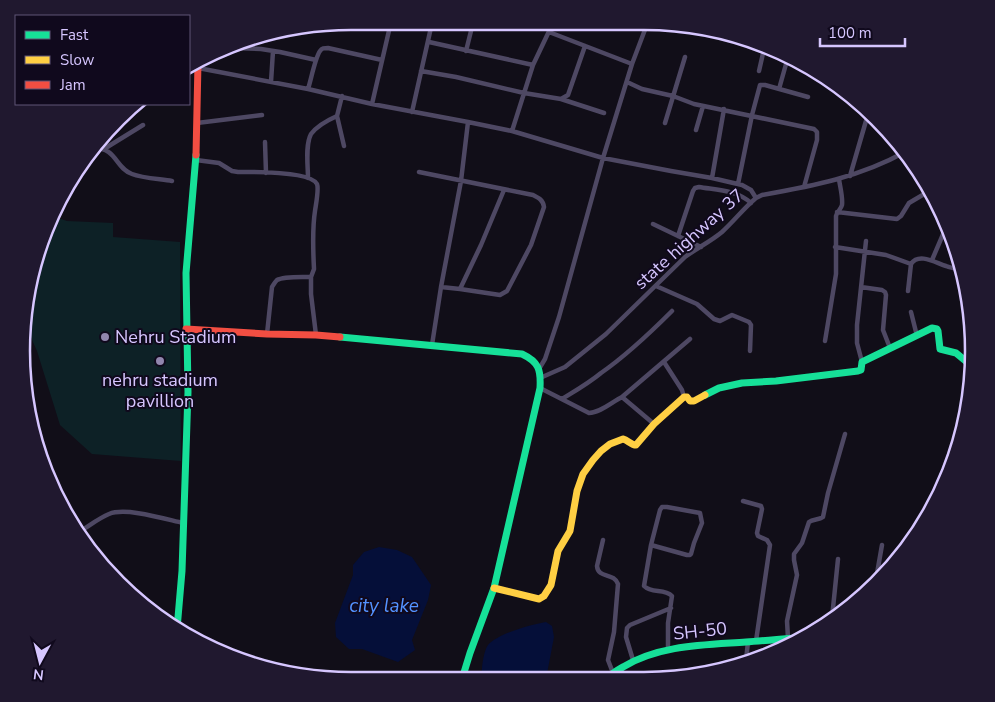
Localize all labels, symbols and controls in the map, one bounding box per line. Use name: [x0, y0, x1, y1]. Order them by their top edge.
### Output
legend: [15, 15, 190, 105]
scale bar: [820, 15, 905, 47]
text: 100 m: [828, 23, 872, 43]
text: Fast: [60, 25, 89, 45]
text: Slow: [60, 50, 95, 70]
text: Jam: [59, 75, 86, 95]
street label: state highway 37: [629, 183, 749, 295]
place label: Nehru Stadium: [115, 325, 236, 349]
marker: Nehru Stadium: [99, 331, 111, 343]
marker: nehru stadium pavillion: [154, 355, 166, 367]
place label: nehru stadium pavillion: [102, 368, 218, 413]
water label: city lake: [349, 593, 419, 619]
street label: SH-50: [672, 616, 728, 646]
north arrow: [15, 637, 65, 687]
text: N: [32, 664, 45, 684]

